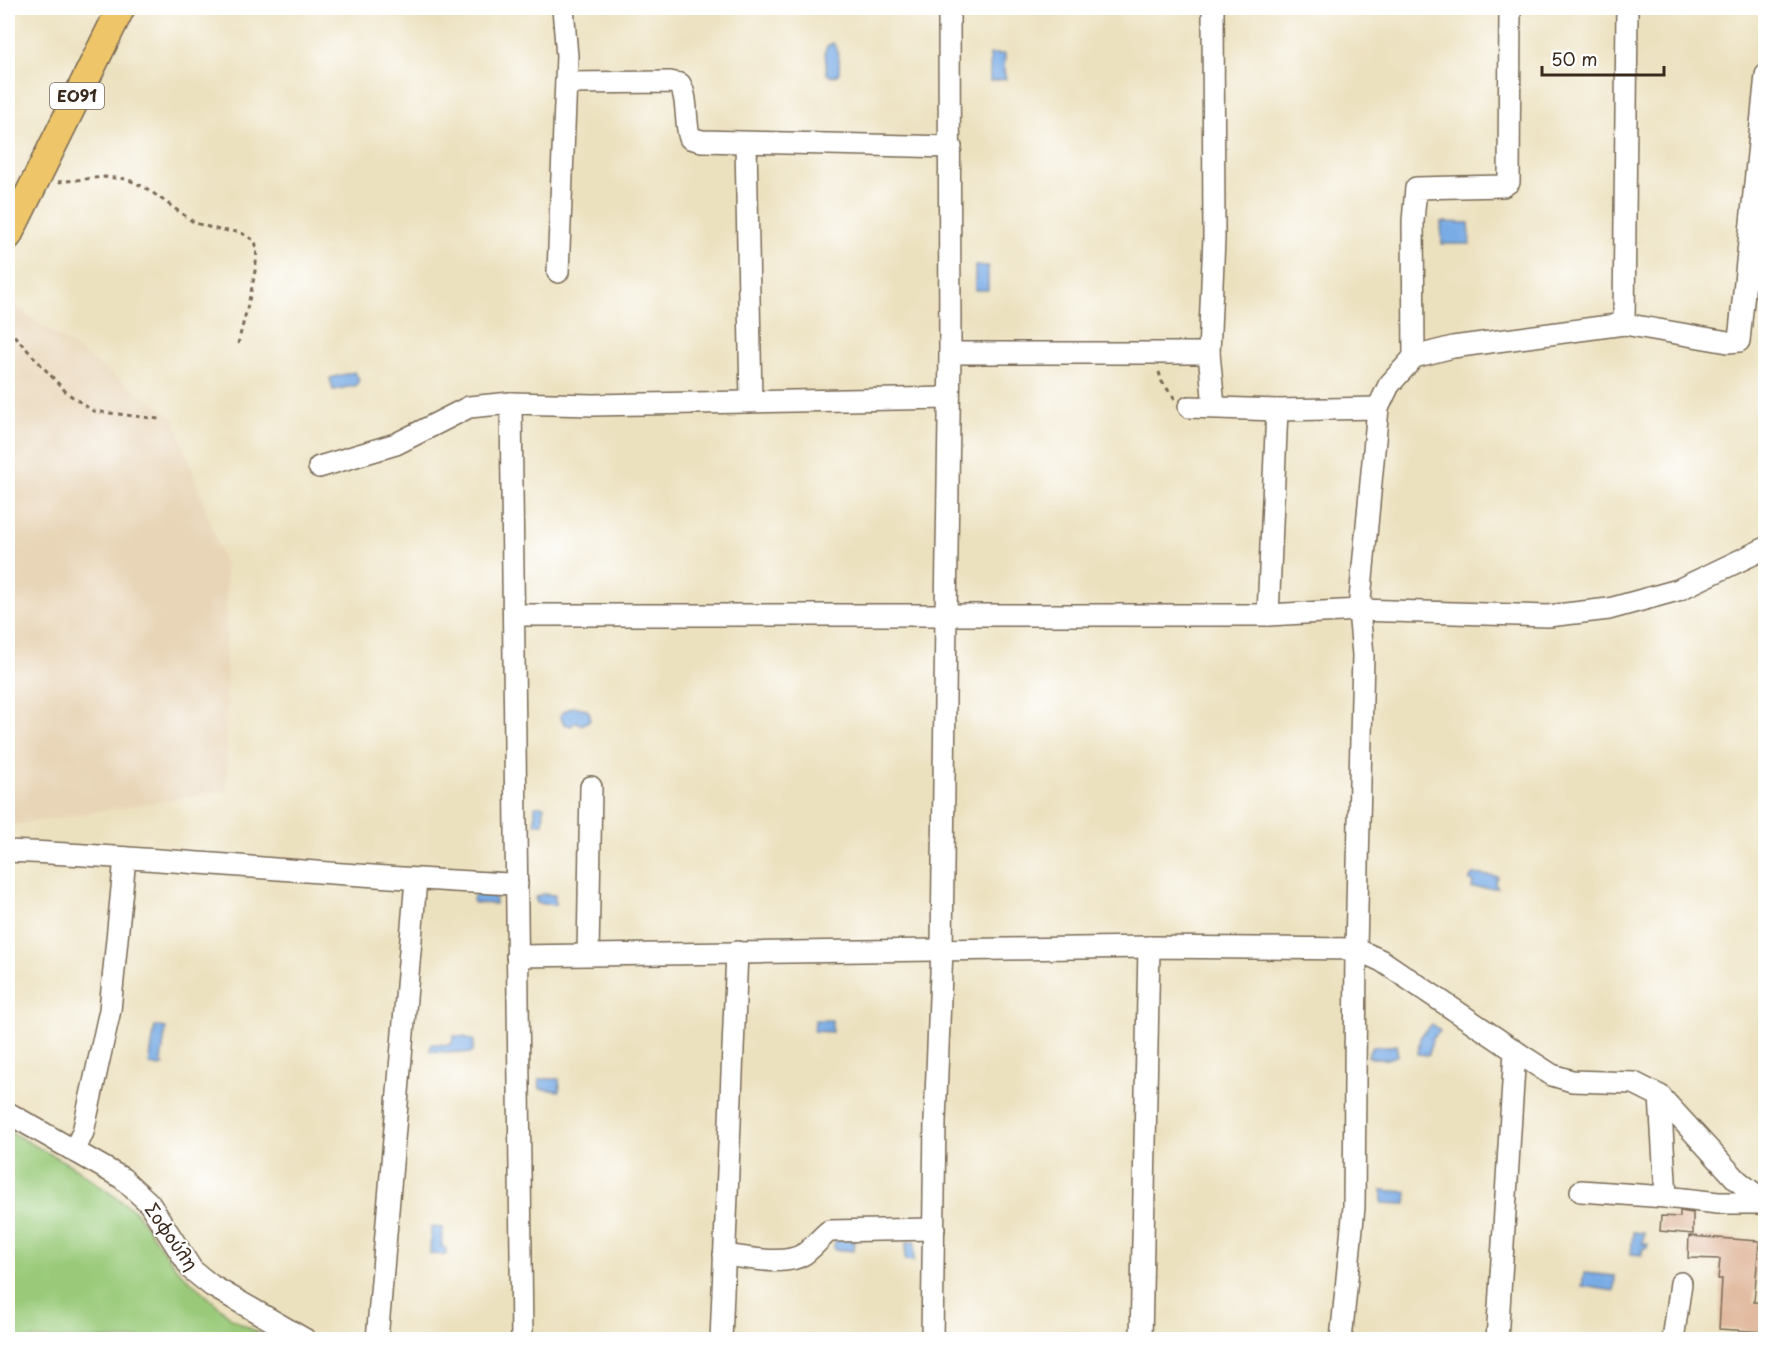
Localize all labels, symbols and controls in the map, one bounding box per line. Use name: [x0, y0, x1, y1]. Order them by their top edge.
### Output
scale bar: [1542, 39, 1664, 77]
text: 50 m: [1551, 45, 1598, 72]
road number: ΕΟ91: [50, 83, 104, 109]
street label: Σοφούλη: [139, 1197, 205, 1275]

